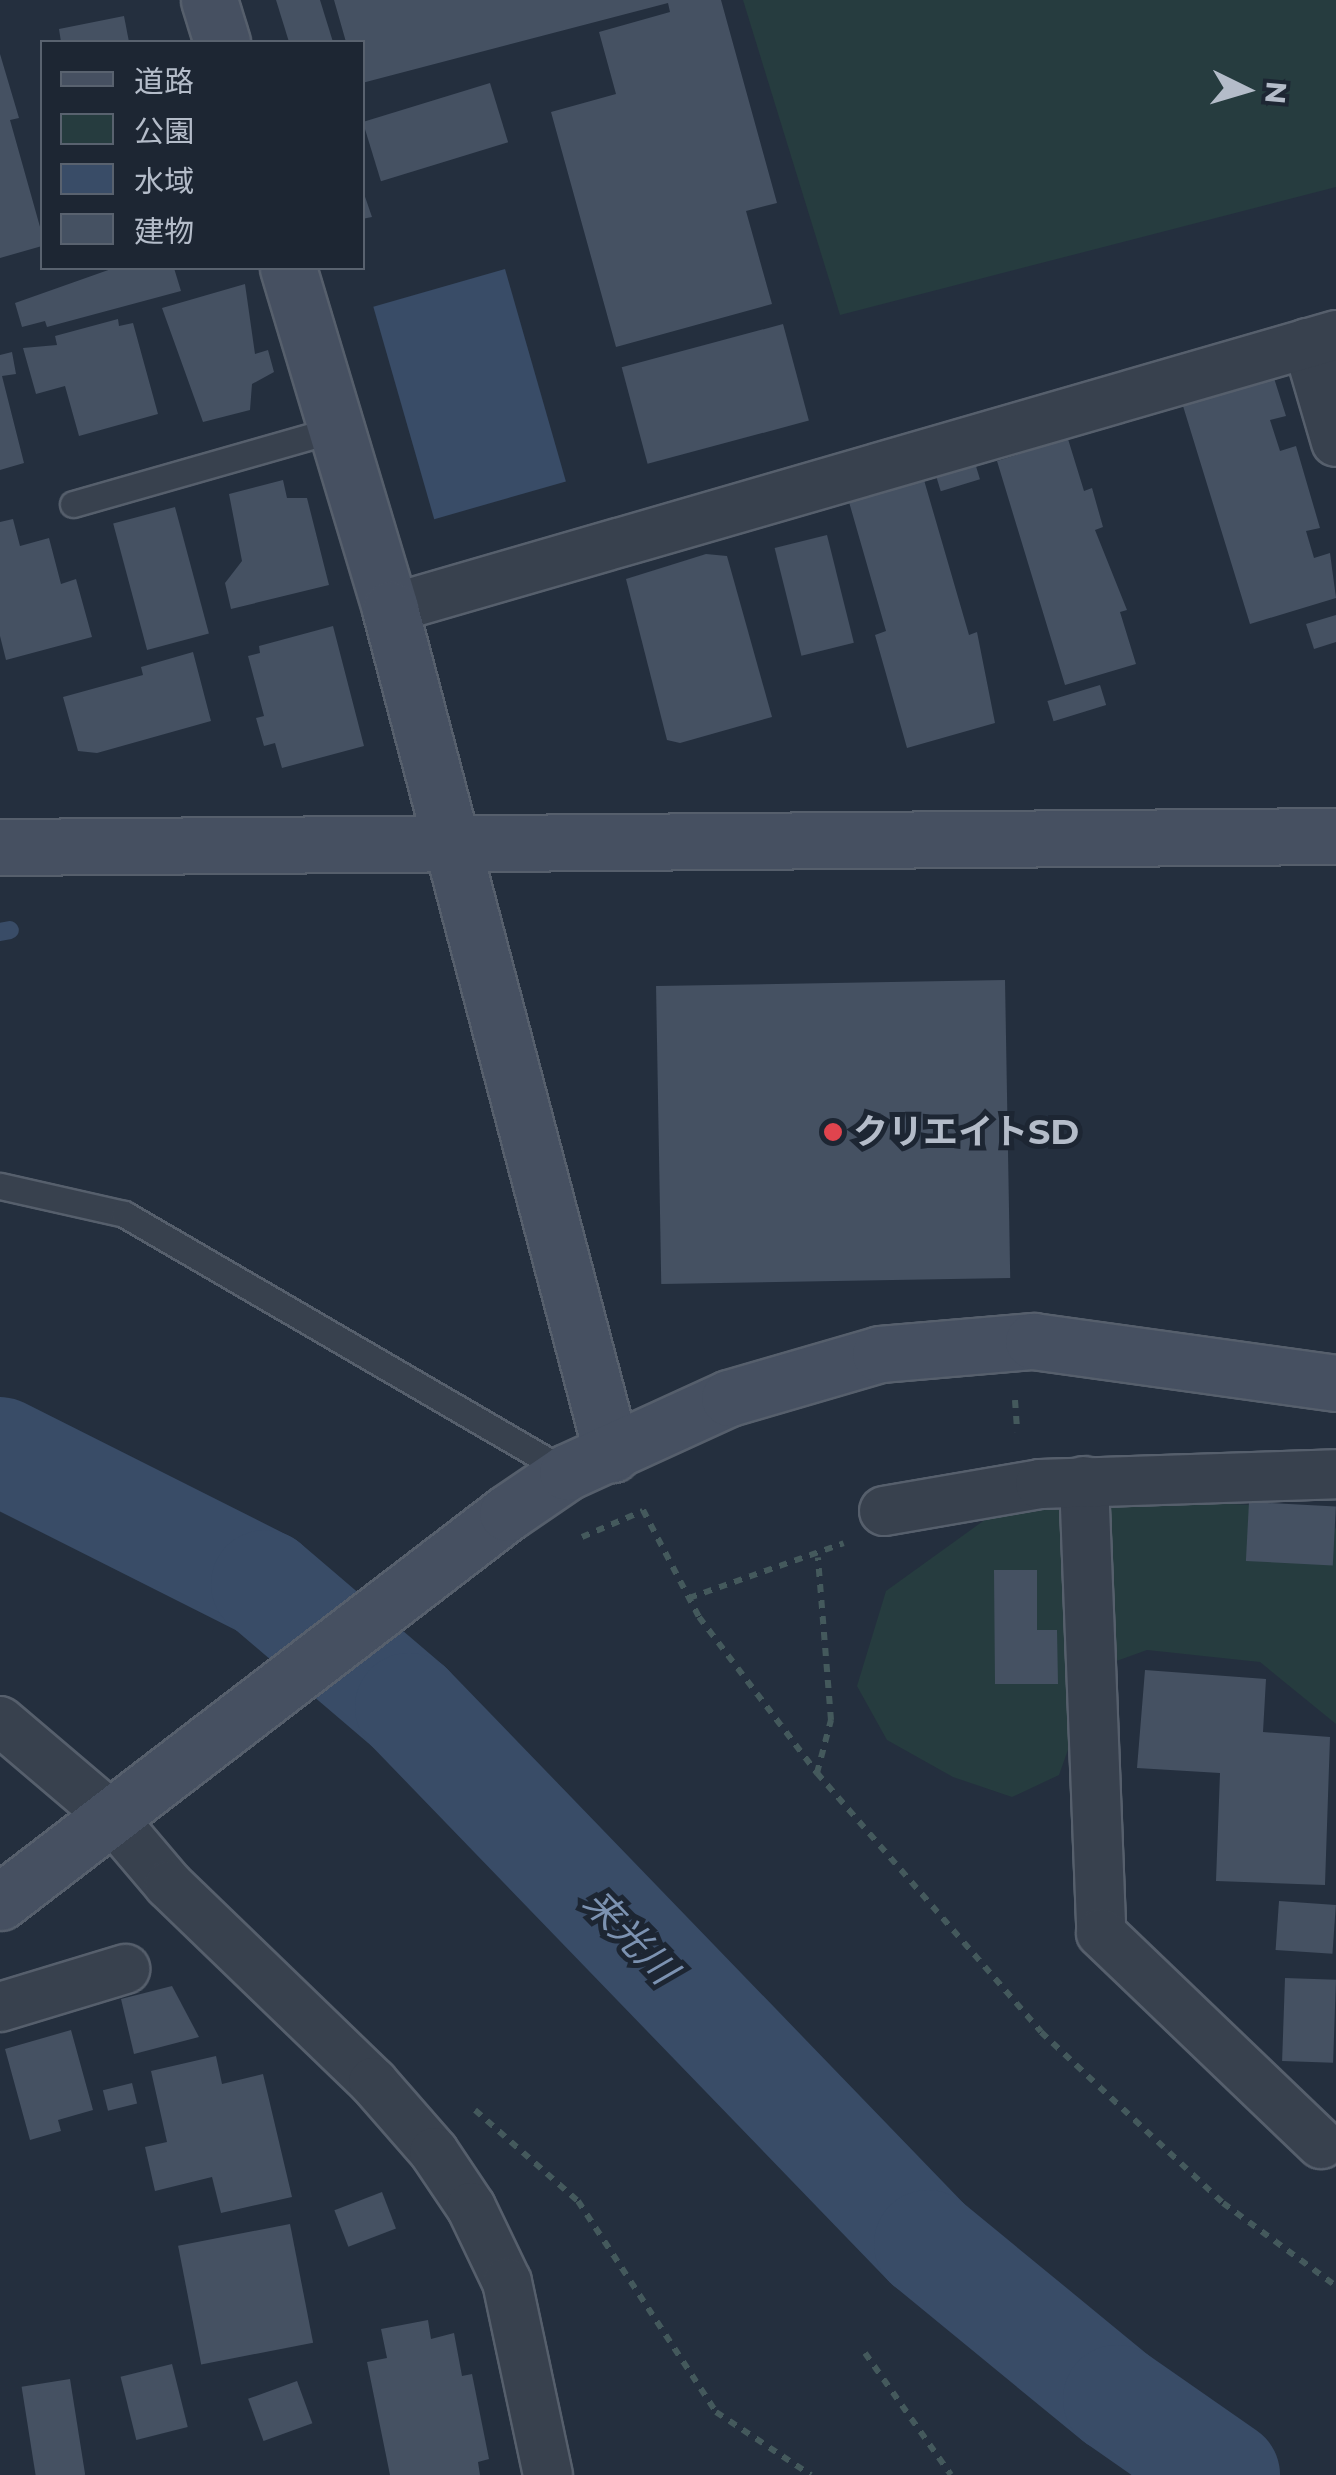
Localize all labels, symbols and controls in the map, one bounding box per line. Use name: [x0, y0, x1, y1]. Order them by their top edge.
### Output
legend: [40, 40, 365, 270]
north arrow: [1196, 40, 1296, 140]
text: 道路: [134, 63, 194, 100]
text: N: [1258, 80, 1294, 105]
text: 公園: [134, 113, 194, 150]
text: 水域: [134, 163, 194, 200]
text: 建物: [134, 213, 194, 250]
place label: クリエイトSD: [853, 1111, 1079, 1153]
marker: クリエイトSD: [822, 1121, 844, 1143]
water label: 来光川: [574, 1879, 686, 1993]

